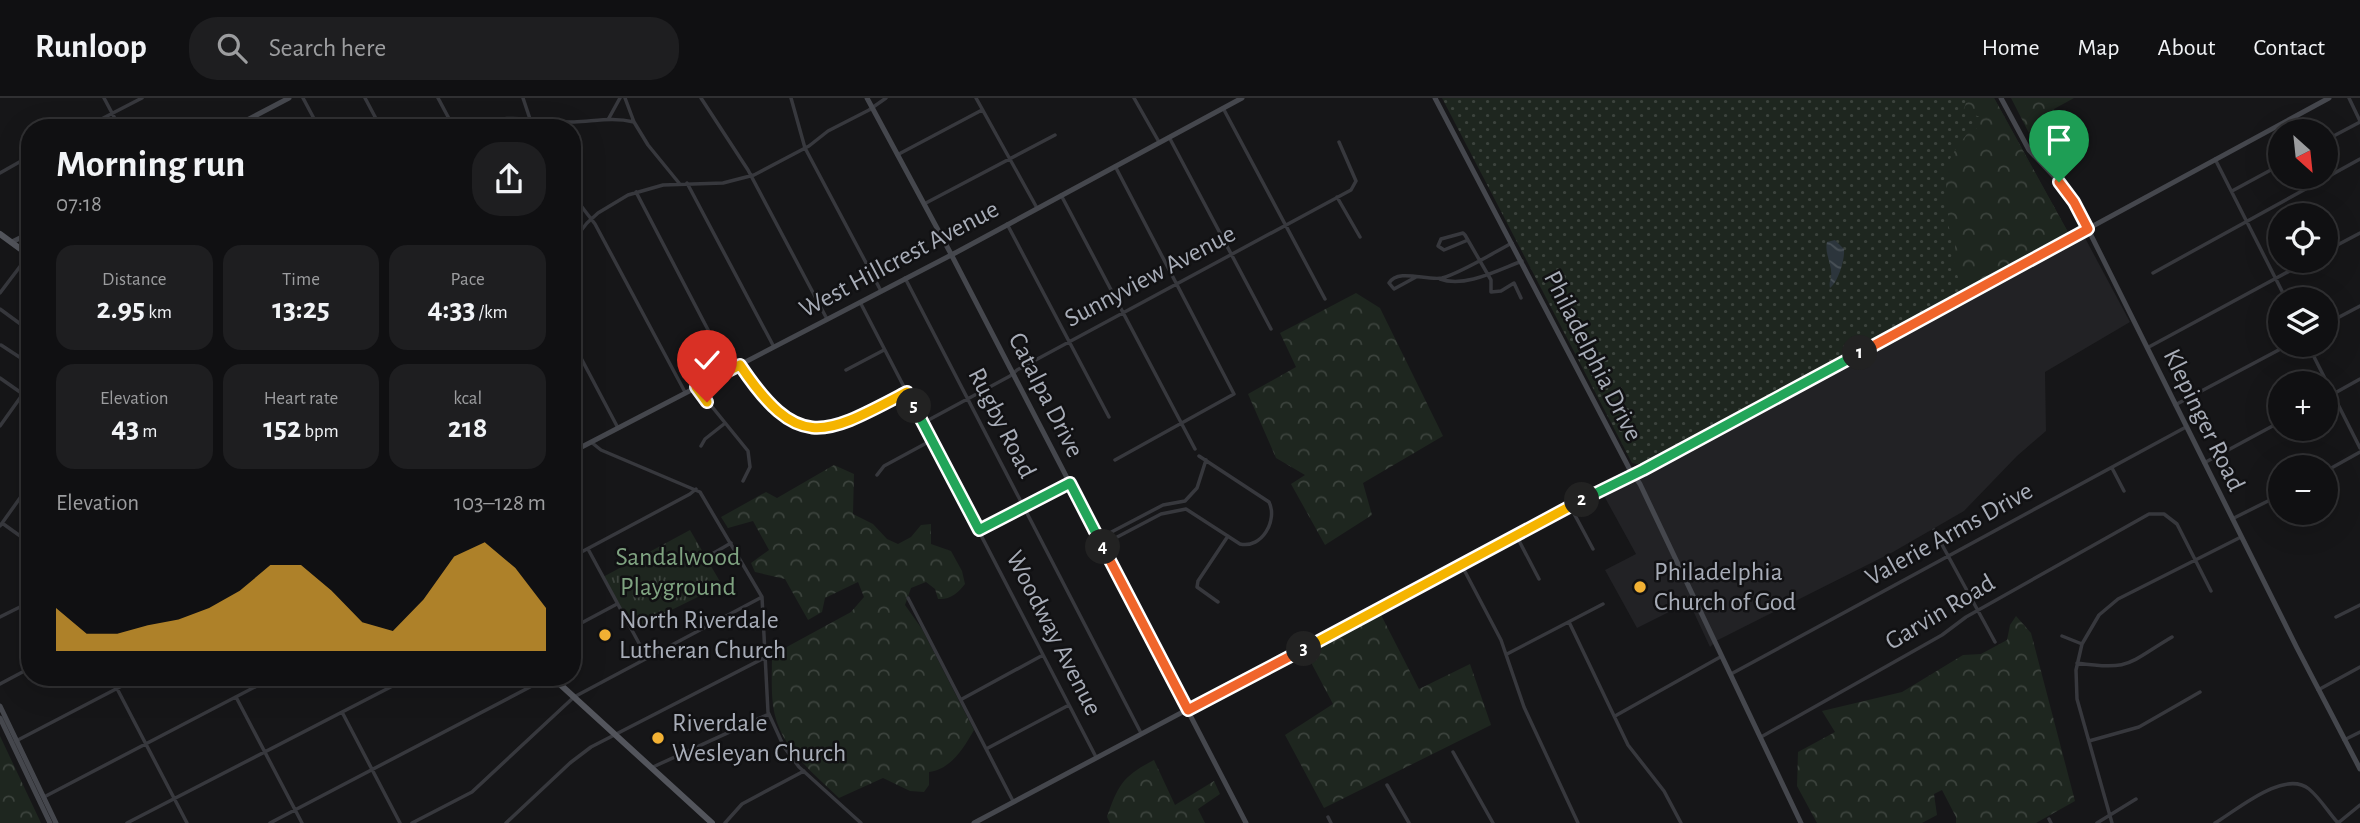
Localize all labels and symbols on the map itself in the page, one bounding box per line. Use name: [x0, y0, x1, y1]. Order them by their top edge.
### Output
pin: [2029, 110, 2089, 182]
north arrow: [2268, 119, 2338, 189]
street label: West Hillcrest Avenue: [795, 196, 1003, 322]
street label: Sunnyview Avenue: [1060, 220, 1240, 332]
street label: Philadelphia Drive: [1539, 267, 1647, 445]
street label: Catalpa Drive: [1004, 329, 1088, 461]
pin: [677, 330, 737, 402]
pin: 1: [1842, 336, 1878, 370]
street label: Klepinger Road: [2158, 345, 2250, 495]
street label: Rugby Road: [963, 364, 1041, 482]
pin: 5: [897, 388, 932, 424]
street label: Valerie Arms Drive: [1861, 477, 2037, 591]
pin: 2: [1564, 482, 1600, 518]
pin: 4: [1086, 530, 1120, 564]
park label: Sandalwood Playground: [616, 544, 740, 600]
street label: Woodway Avenue: [1001, 546, 1107, 720]
place label: Philadelphia Church of God: [1654, 559, 1796, 615]
street label: Garvin Road: [1881, 569, 1999, 655]
marker: Philadelphia Church of God: [1632, 579, 1648, 595]
place label: North Riverdale Lutheran Church: [619, 607, 786, 663]
marker: North Riverdale Lutheran Church: [597, 627, 613, 643]
pin: 3: [1286, 632, 1322, 666]
place label: Riverdale Wesleyan Church: [672, 710, 846, 766]
marker: Riverdale Wesleyan Church: [650, 730, 666, 746]

